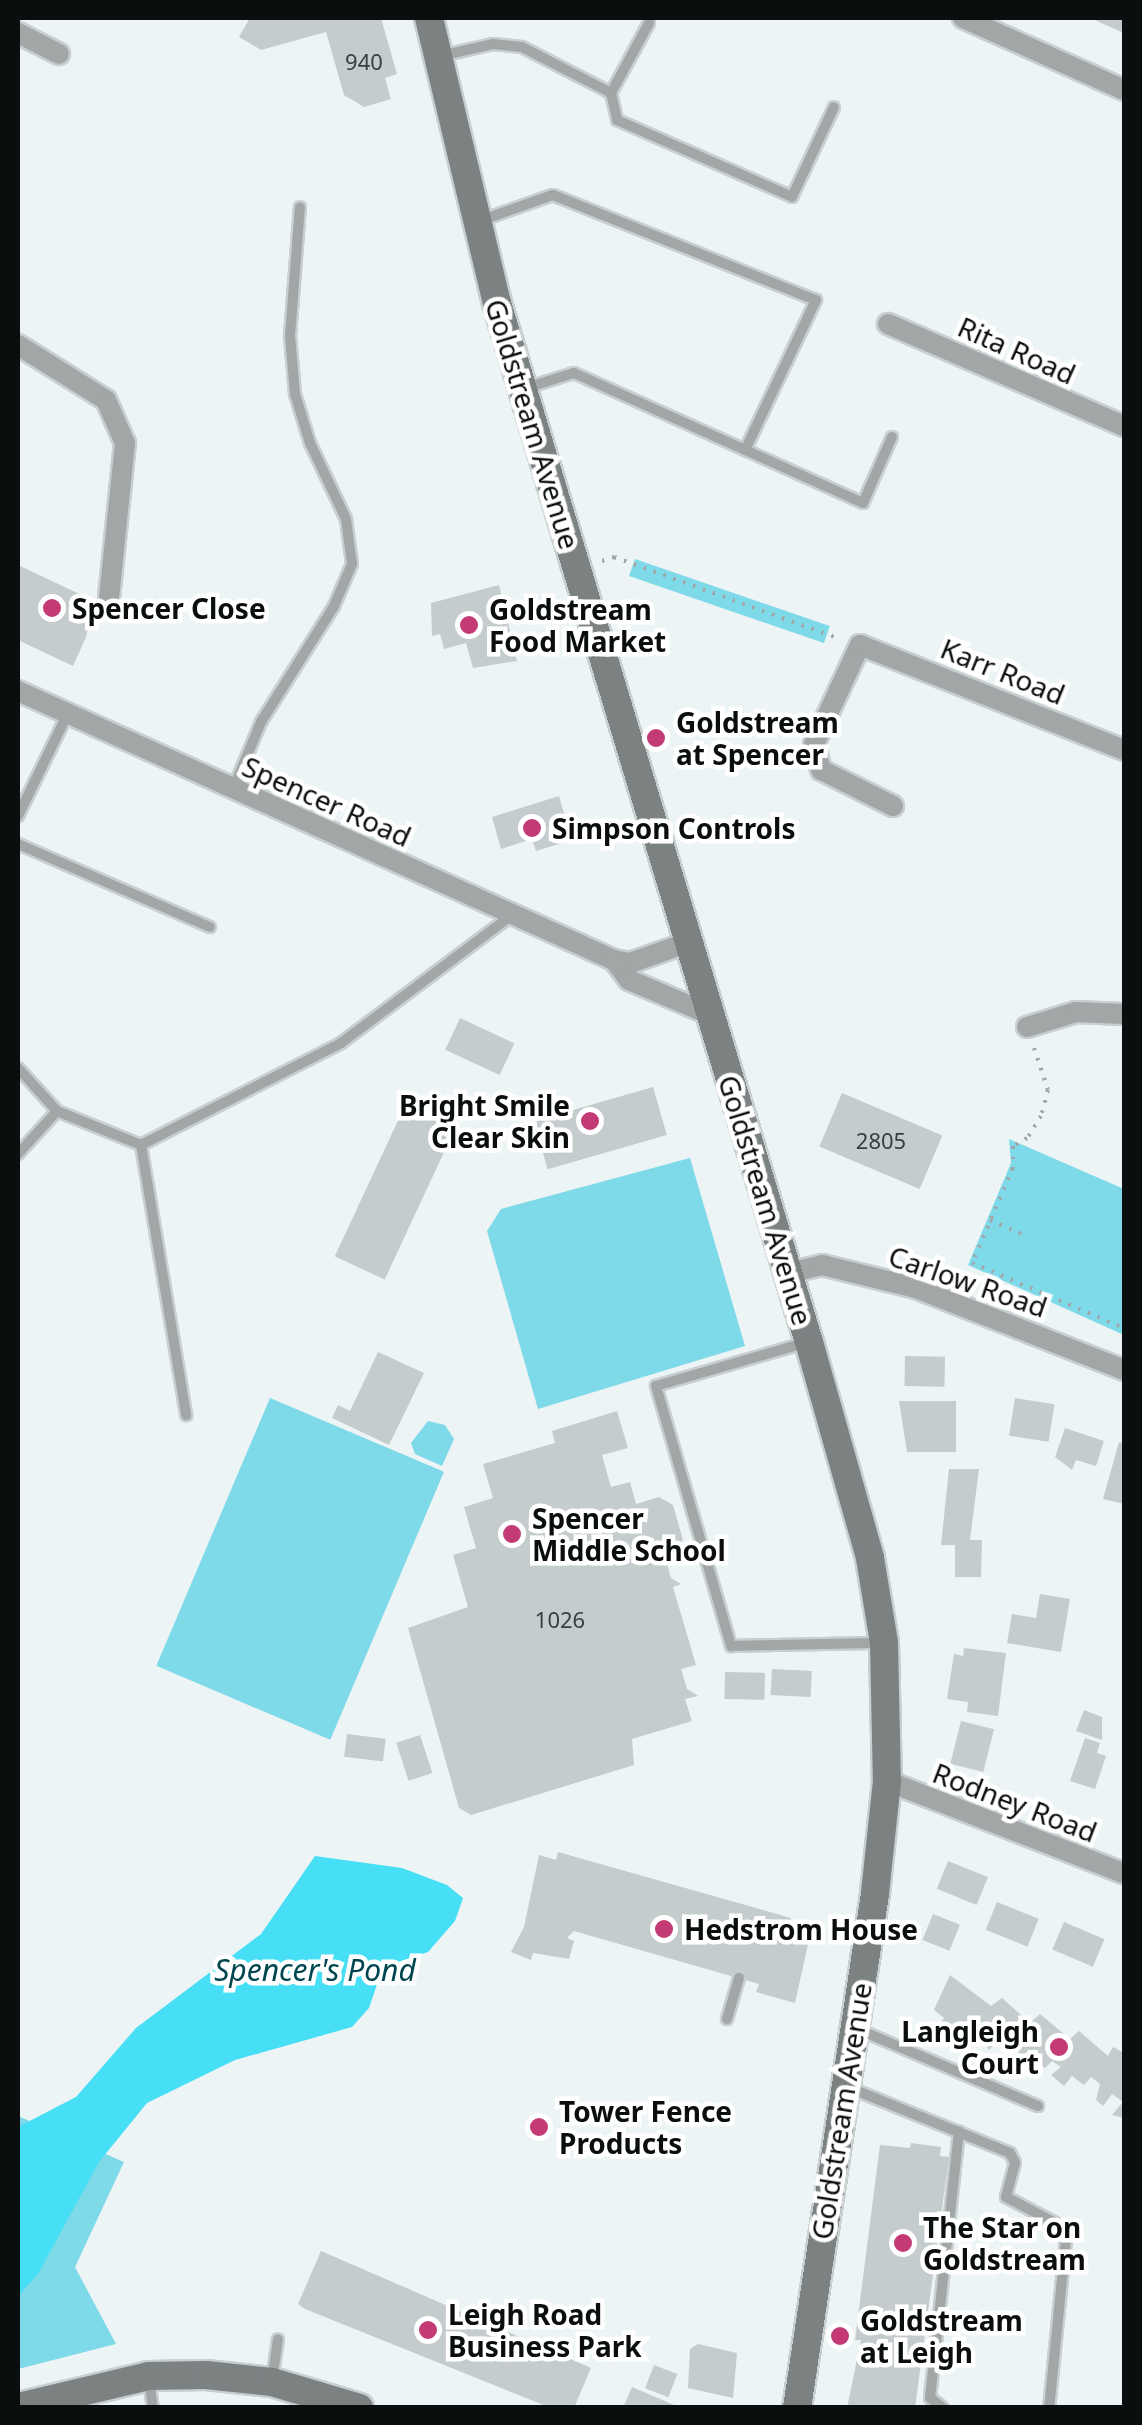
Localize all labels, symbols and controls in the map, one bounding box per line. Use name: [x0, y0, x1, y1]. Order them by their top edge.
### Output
house number: 940: [345, 49, 383, 75]
street label: Goldstream Avenue: [479, 295, 587, 553]
street label: Rita Road: [953, 309, 1081, 391]
place label: Spencer Close: [72, 591, 266, 625]
place label: Goldstream Food Market: [489, 592, 666, 658]
marker: Spencer Close: [41, 597, 63, 619]
marker: Goldstream Food Market: [458, 614, 480, 636]
street label: Karr Road: [936, 631, 1070, 711]
place label: Goldstream at Spencer: [676, 705, 839, 771]
marker: Goldstream at Spencer: [645, 727, 667, 749]
street label: Spencer Road: [237, 749, 417, 853]
place label: Simpson Controls: [552, 811, 796, 845]
marker: Simpson Controls: [521, 817, 543, 839]
street label: Goldstream Avenue: [712, 1071, 820, 1329]
place label: Bright Smile Clear Skin: [399, 1088, 570, 1154]
marker: Bright Smile Clear Skin: [579, 1110, 601, 1132]
house number: 2805: [856, 1128, 906, 1154]
street label: Carlow Road: [884, 1238, 1052, 1324]
place label: Spencer Middle School: [532, 1501, 726, 1567]
marker: Spencer Middle School: [501, 1523, 523, 1545]
house number: 1026: [535, 1607, 585, 1633]
street label: Rodney Road: [928, 1755, 1102, 1849]
place label: Hedstrom House: [684, 1912, 918, 1946]
marker: Hedstrom House: [653, 1918, 675, 1940]
water label: Spencer's Pond: [214, 1952, 416, 1988]
street label: Goldstream Avenue: [804, 1980, 878, 2242]
place label: Langleigh Court: [901, 2014, 1039, 2080]
marker: Langleigh Court: [1048, 2036, 1070, 2058]
place label: Tower Fence Products: [559, 2094, 732, 2160]
marker: Tower Fence Products: [528, 2116, 550, 2138]
place label: The Star on Goldstream: [923, 2210, 1086, 2276]
marker: The Star on Goldstream: [892, 2232, 914, 2254]
place label: Leigh Road Business Park: [448, 2297, 642, 2363]
place label: Goldstream at Leigh: [860, 2303, 1023, 2369]
marker: Leigh Road Business Park: [417, 2319, 439, 2341]
marker: Goldstream at Leigh: [829, 2325, 851, 2347]

